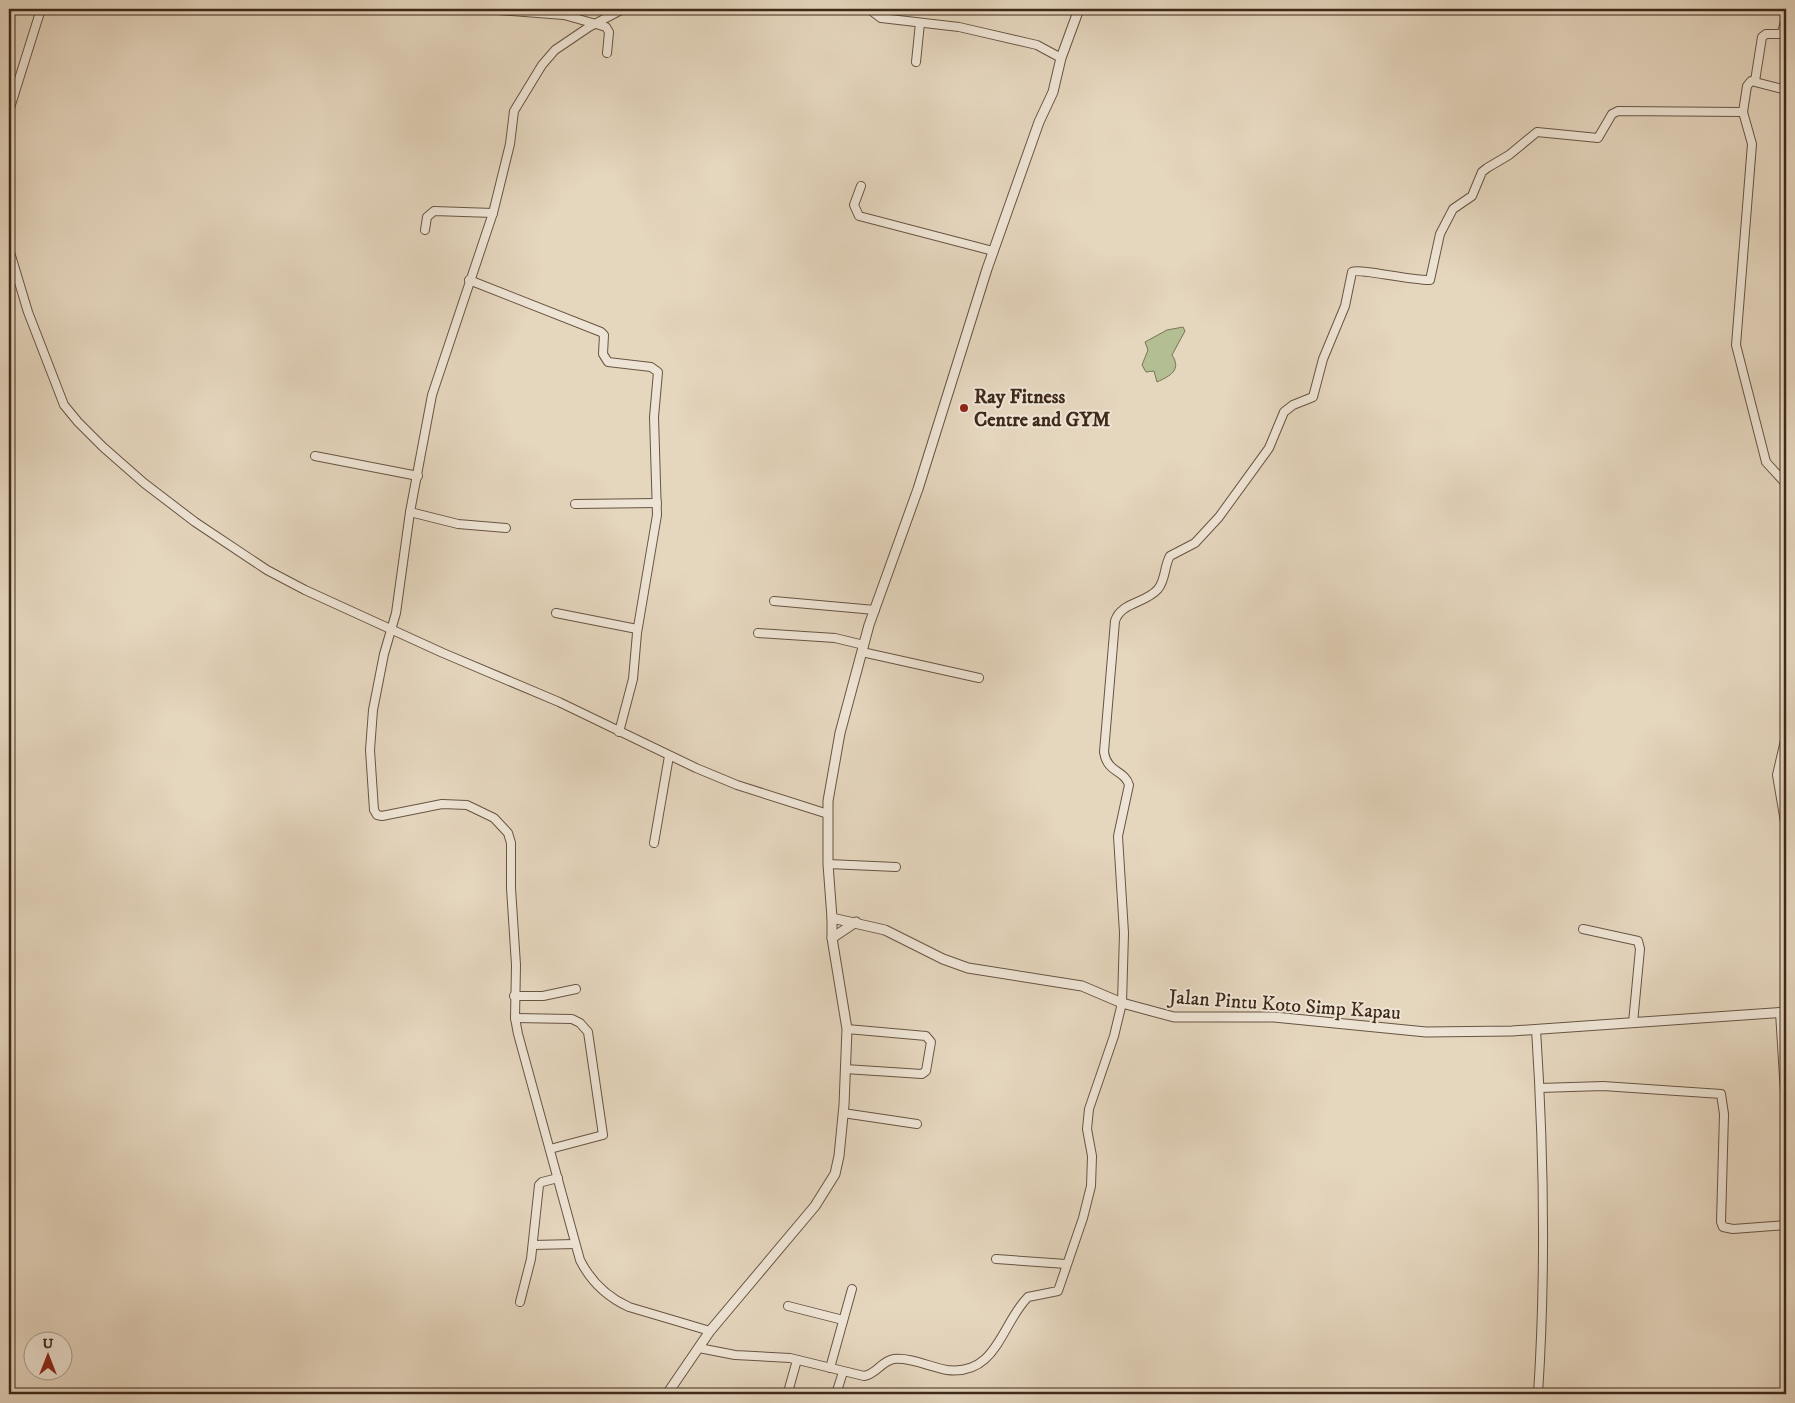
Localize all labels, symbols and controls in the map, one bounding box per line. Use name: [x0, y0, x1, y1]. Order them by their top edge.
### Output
place label: Ray Fitness Centre and GYM: [974, 385, 1110, 433]
marker: Ray Fitness Centre and GYM: [958, 402, 970, 414]
street label: Jalan Pintu Koto Simp Kapau: [1166, 985, 1402, 1026]
north arrow: [22, 1330, 72, 1380]
text: U: [43, 1335, 54, 1353]

